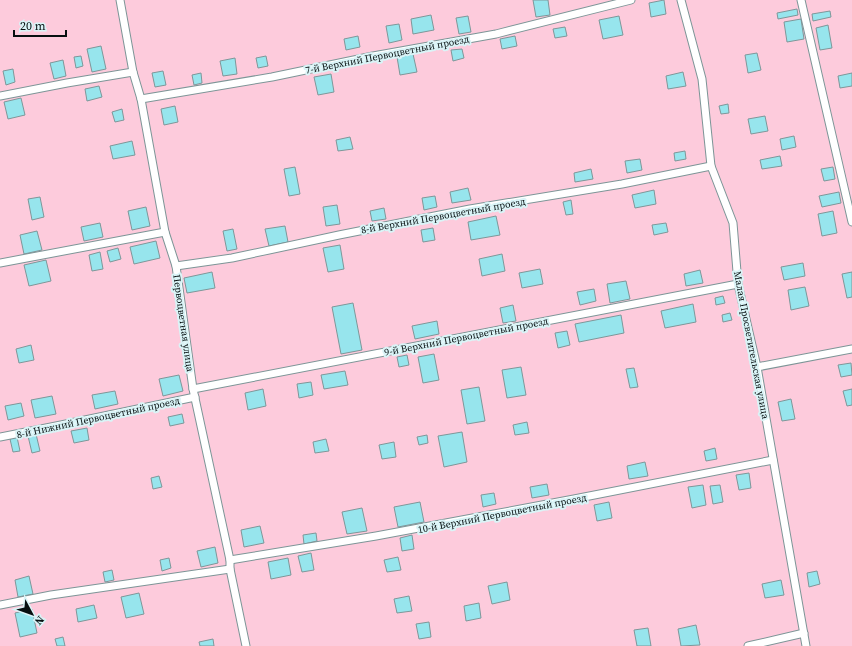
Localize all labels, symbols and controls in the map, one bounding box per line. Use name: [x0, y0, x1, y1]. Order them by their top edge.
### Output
scale bar: [14, 12, 66, 38]
text: 20 m: [20, 18, 46, 34]
street label: 7-й Верхний Первоцветный проезд: [304, 32, 470, 77]
street label: 8-й Верхний Первоцветный проезд: [360, 195, 527, 236]
street label: Малая Просветительская улица: [731, 270, 772, 421]
street label: Первоцветная улица: [170, 274, 197, 373]
street label: 9-й Верхний Первоцветный проезд: [383, 314, 549, 359]
street label: 8-й Нижний Первоцветный проезд: [15, 394, 181, 441]
street label: 10-й Верхний Первоцветный проезд: [417, 491, 588, 536]
north arrow: [12, 594, 52, 634]
text: N: [31, 612, 47, 628]

